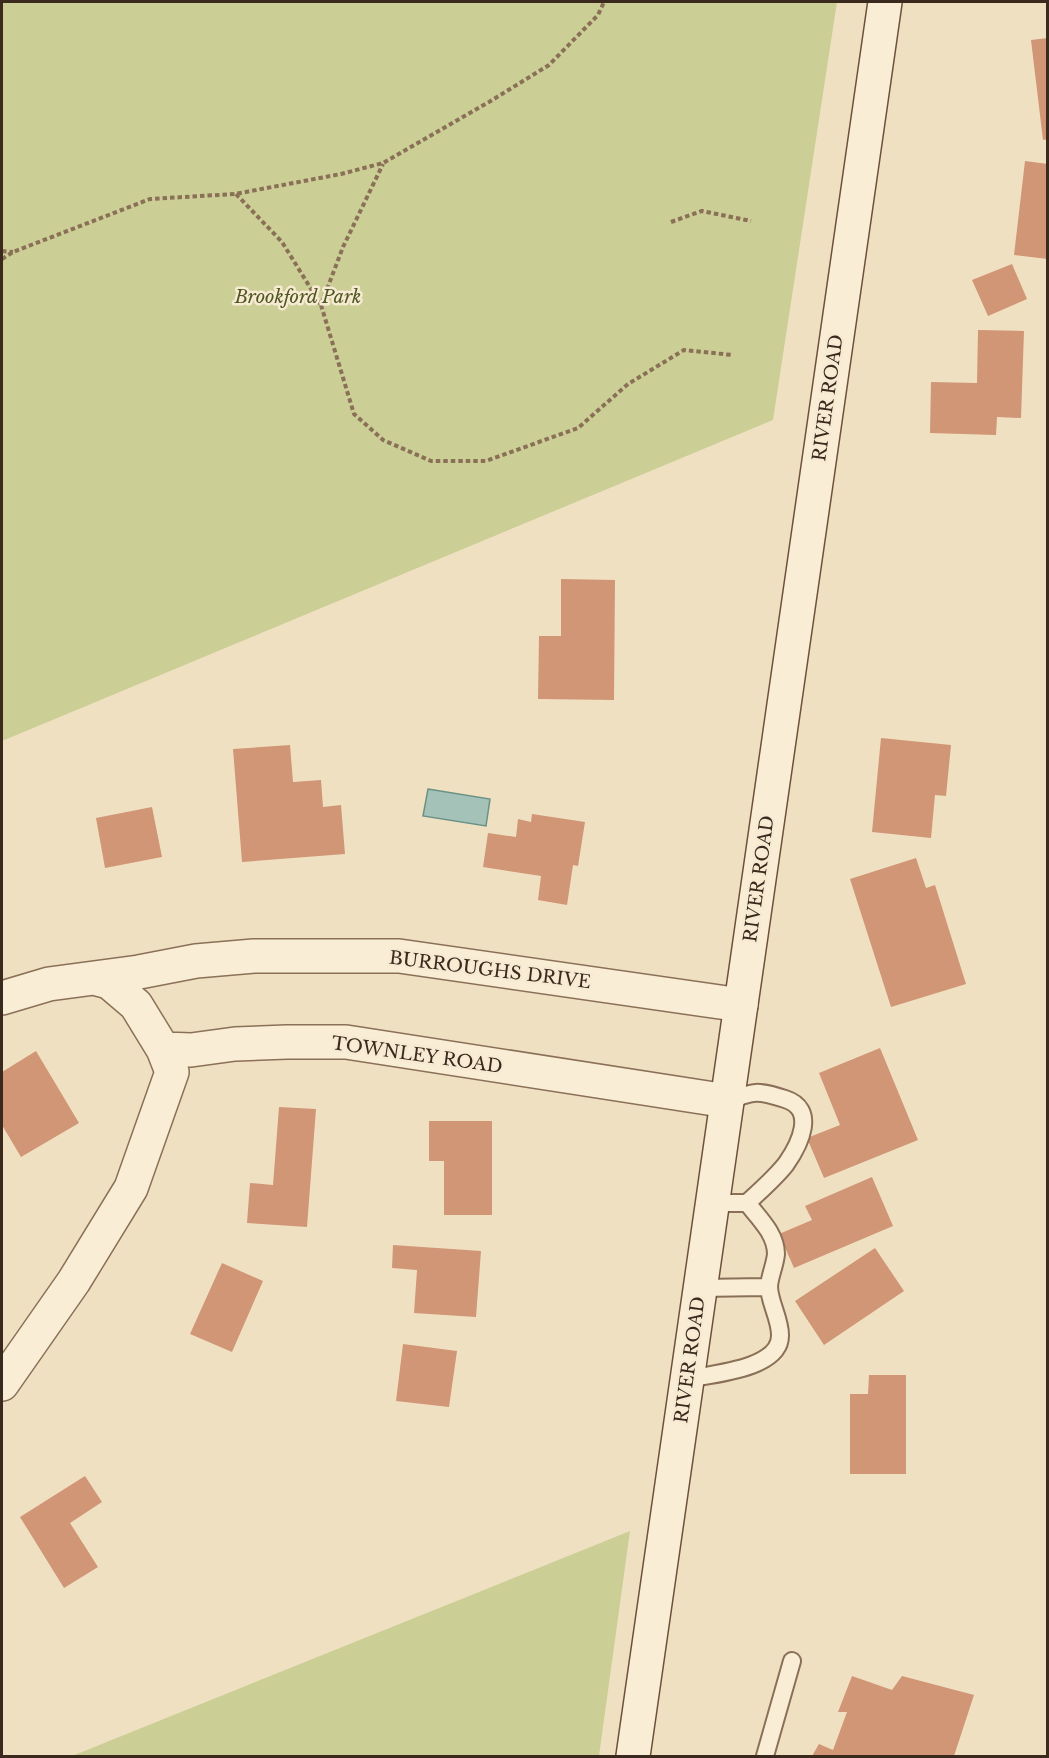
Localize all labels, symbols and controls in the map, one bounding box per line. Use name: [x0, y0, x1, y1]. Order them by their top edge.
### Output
park label: Brookford Park: [234, 286, 361, 308]
street label: RIVER ROAD: [808, 333, 848, 463]
street label: RIVER ROAD: [739, 814, 779, 944]
street label: BURROUGHS DRIVE: [388, 947, 592, 993]
street label: TOWNLEY ROAD: [330, 1032, 504, 1078]
street label: RIVER ROAD: [670, 1295, 710, 1425]

